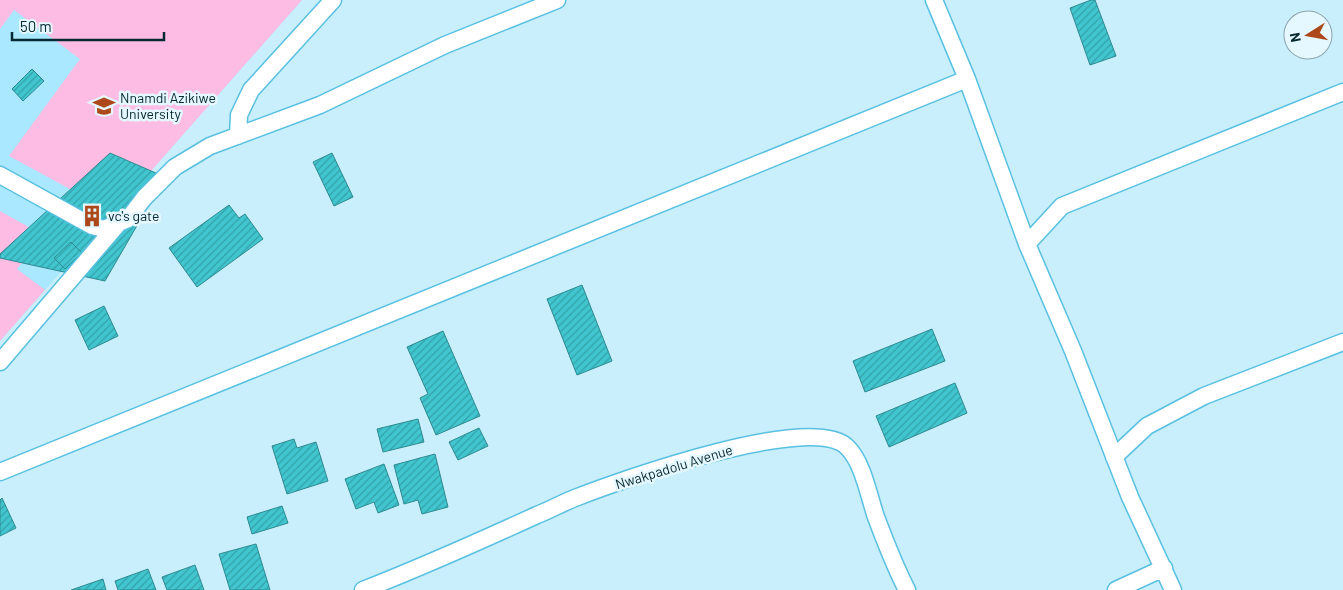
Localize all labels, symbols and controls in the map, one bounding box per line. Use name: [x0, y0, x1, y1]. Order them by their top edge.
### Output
scale bar: [12, 10, 165, 42]
north arrow: [1283, 10, 1333, 60]
text: 50 m: [20, 17, 52, 35]
text: N: [1286, 31, 1304, 44]
place label: Nnamdi Azikiwe University: [120, 89, 216, 122]
school or university icon: Nnamdi Azikiwe University: [91, 93, 117, 119]
building icon: vc's gate: [79, 203, 105, 229]
place label: vc's gate: [108, 207, 159, 224]
street label: Nwakpadolu Avenue: [613, 441, 735, 492]

